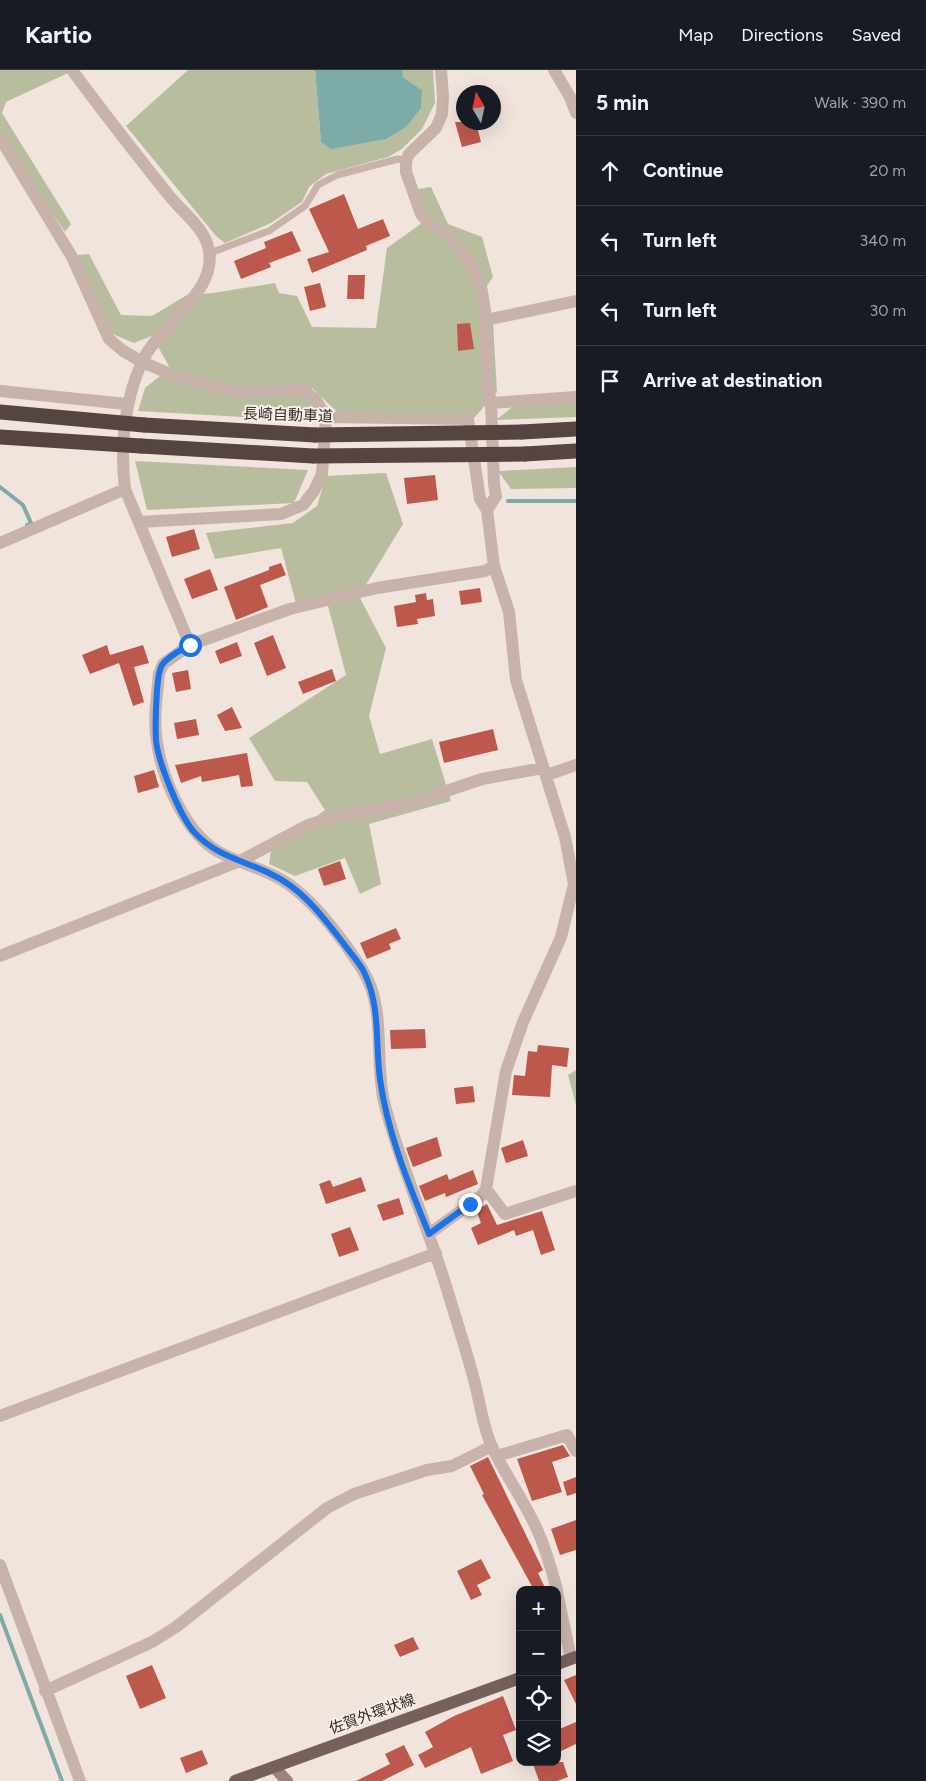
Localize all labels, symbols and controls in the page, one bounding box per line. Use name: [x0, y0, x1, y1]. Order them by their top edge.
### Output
text: Kartio: [25, 20, 92, 49]
text: Map: [678, 24, 713, 46]
text: Directions: [741, 24, 823, 46]
text: Saved: [851, 24, 901, 46]
north arrow: [456, 85, 501, 130]
text: 5 min: [596, 90, 649, 115]
text: Walk · 390 m: [814, 93, 906, 112]
icon: ahead: [596, 157, 624, 185]
text: Continue: [643, 159, 723, 182]
text: 20 m: [869, 161, 906, 180]
icon: left: [596, 227, 624, 255]
text: Turn left: [643, 229, 717, 252]
text: 340 m: [860, 231, 906, 250]
icon: left: [596, 297, 624, 325]
text: Turn left: [643, 299, 717, 322]
text: 30 m: [869, 301, 906, 320]
icon: arrive: [596, 367, 624, 395]
text: Arrive at destination: [643, 369, 822, 392]
street label: 長崎自動車道: [243, 404, 333, 426]
route start: [179, 634, 202, 657]
route end: [459, 1193, 482, 1216]
map controls: [516, 1586, 561, 1766]
button: +: [516, 1586, 561, 1631]
button: −: [516, 1631, 561, 1676]
button: locate: [516, 1676, 561, 1721]
street label: 佐賀外環状線: [327, 1690, 417, 1738]
button: layers: [516, 1721, 561, 1766]

